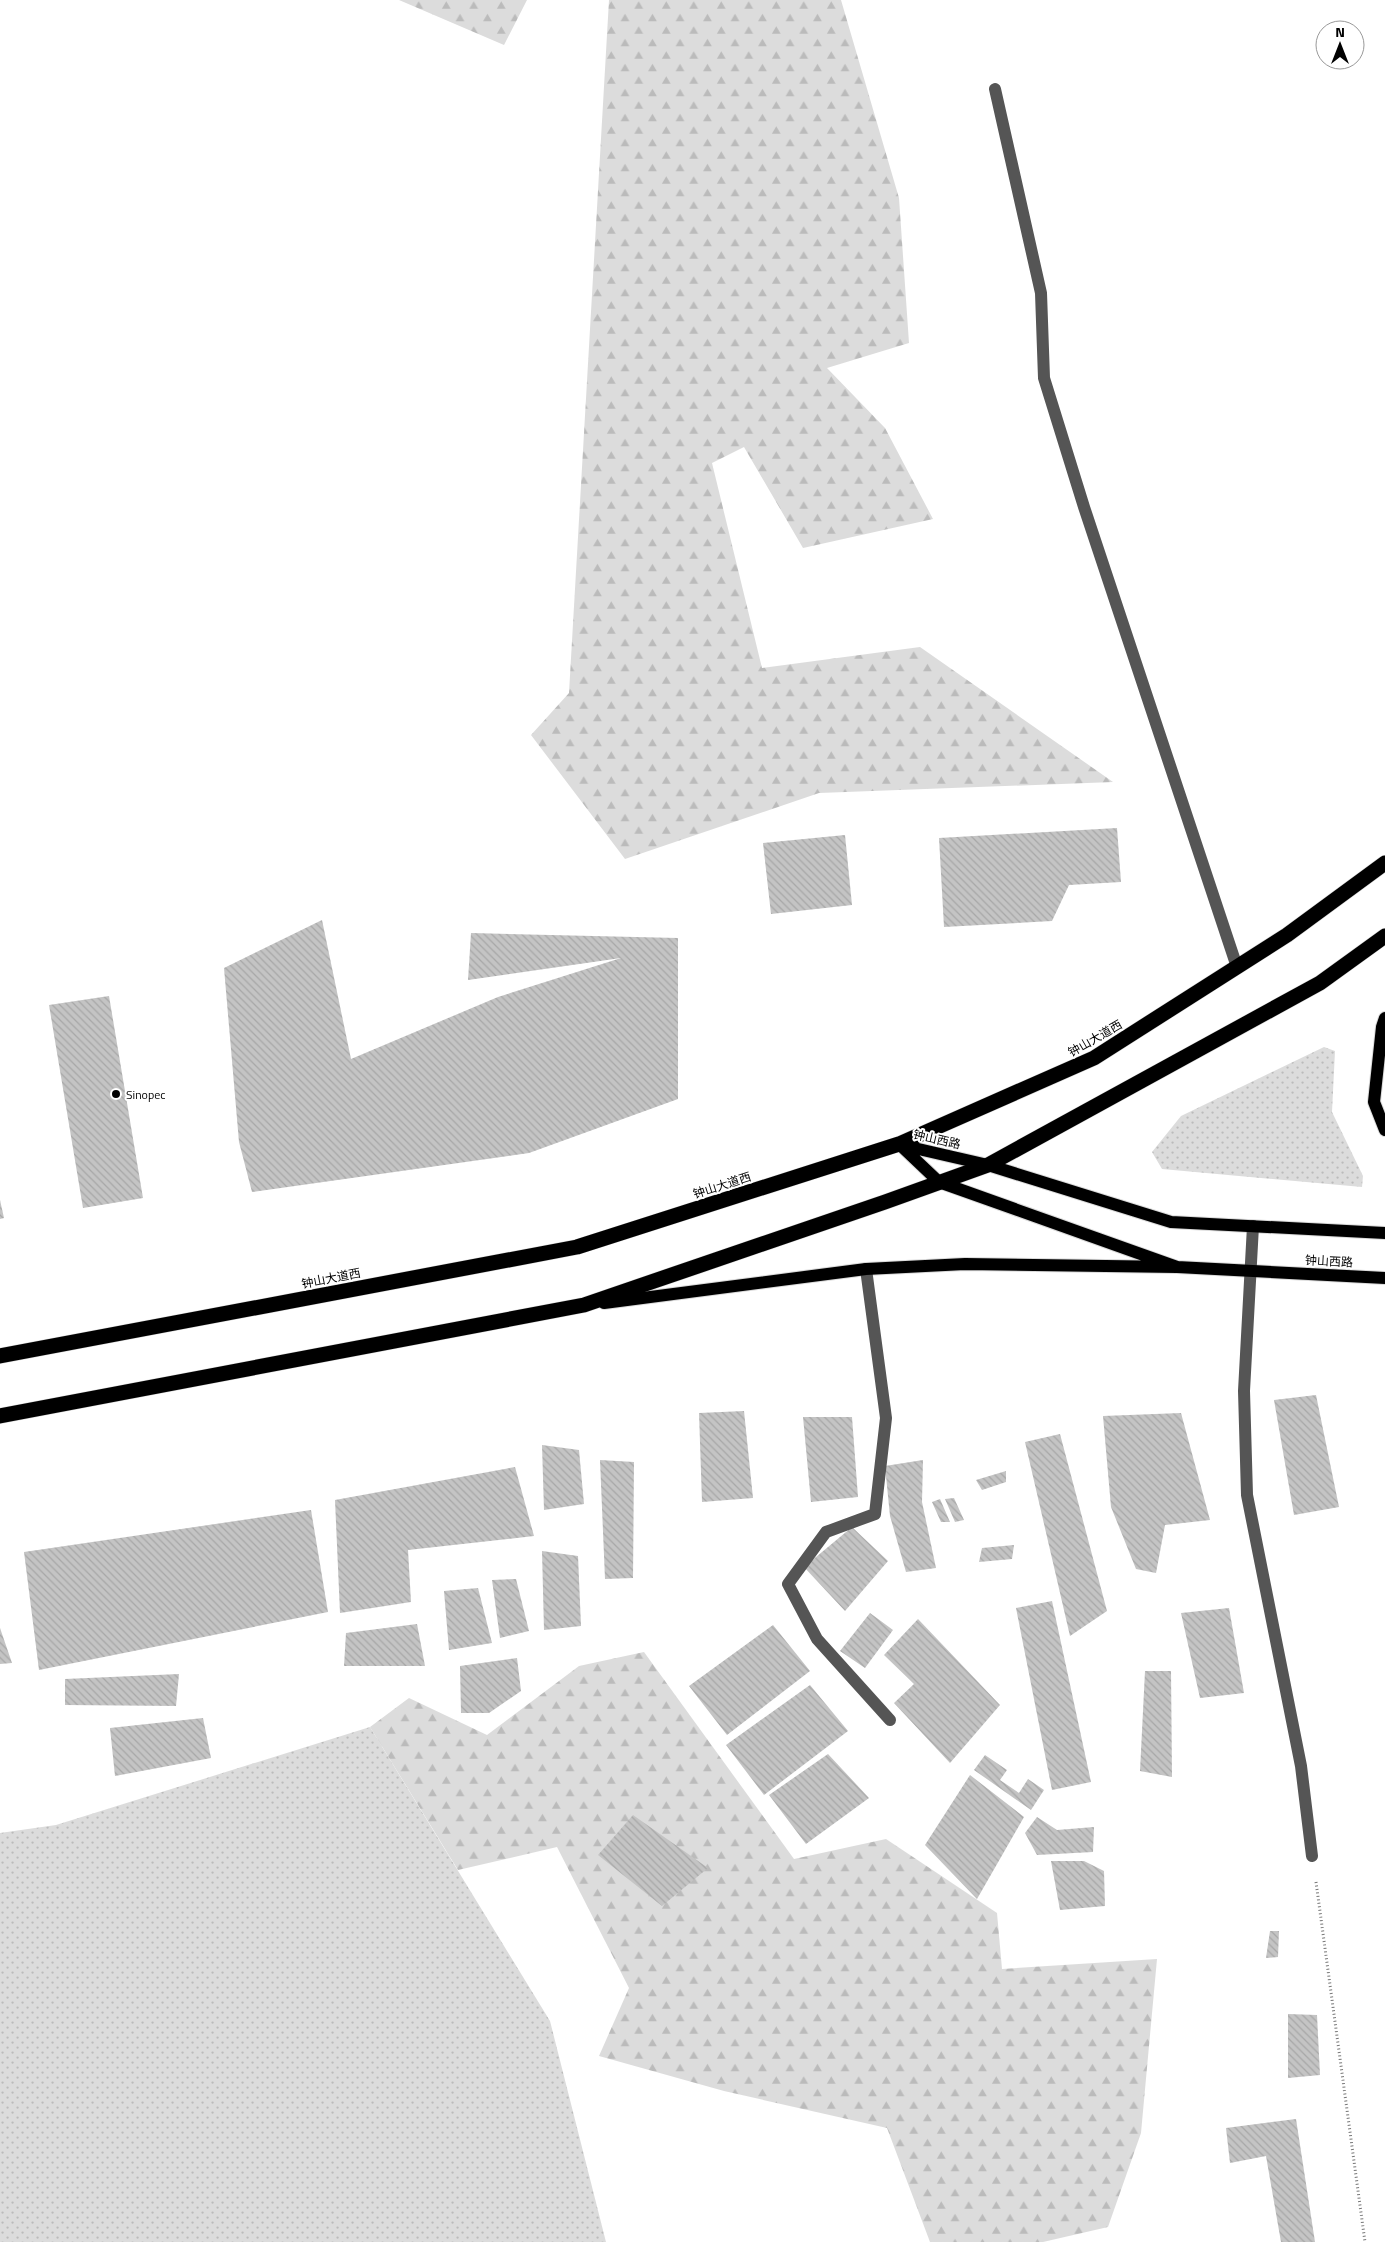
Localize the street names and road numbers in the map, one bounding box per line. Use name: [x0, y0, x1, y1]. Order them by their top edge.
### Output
street label: 钟山大道西: [1064, 1015, 1126, 1061]
street label: 钟山西路: [911, 1124, 963, 1154]
street label: 钟山大道西: [691, 1167, 753, 1203]
street label: 钟山西路: [1305, 1250, 1353, 1272]
street label: 钟山大道西: [300, 1263, 362, 1293]

